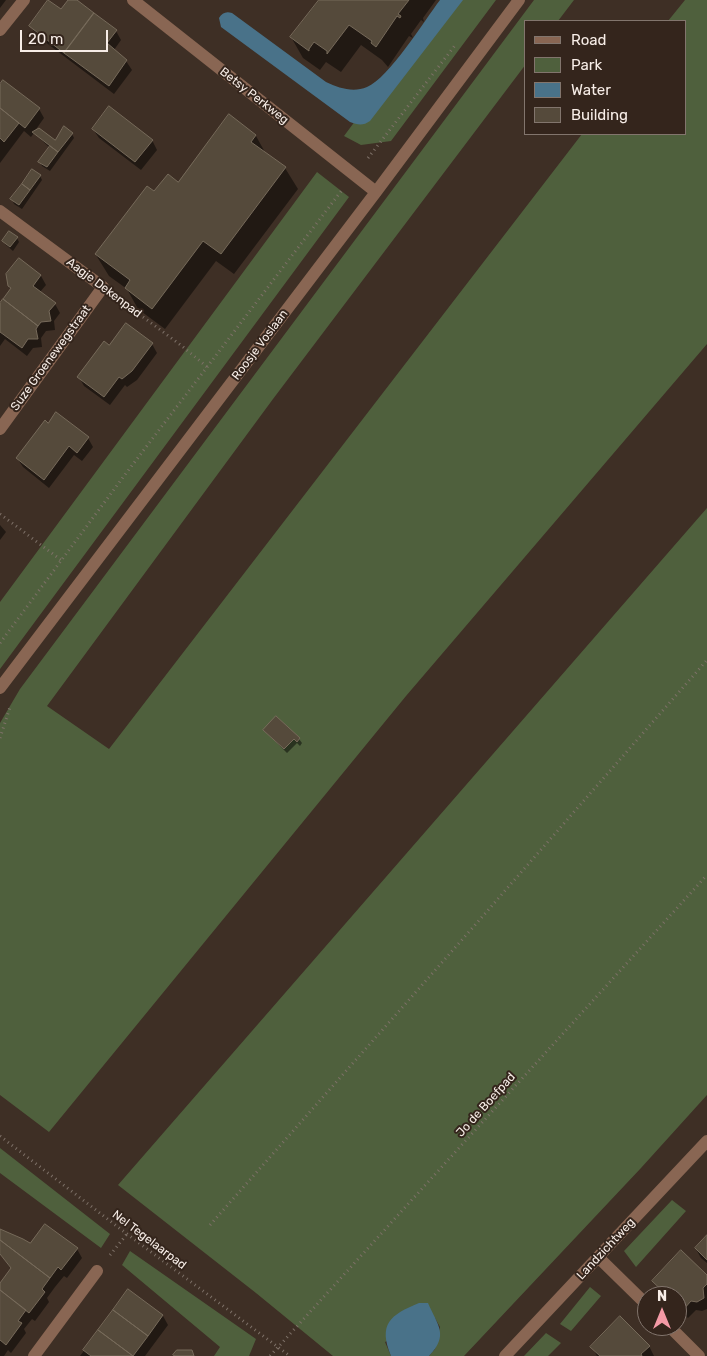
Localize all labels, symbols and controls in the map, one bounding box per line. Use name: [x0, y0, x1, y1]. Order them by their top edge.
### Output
scale bar: [22, 20, 110, 52]
legend: [524, 20, 687, 135]
text: 20 m: [28, 30, 63, 48]
text: Road: [571, 31, 607, 49]
text: Park: [571, 56, 602, 74]
street label: Betsy Perkweg: [217, 65, 291, 127]
text: Water: [571, 81, 611, 99]
text: Building: [571, 106, 628, 124]
street label: Aagje Dekenpad: [64, 255, 144, 321]
street label: Suze Groenewegstraat: [8, 302, 94, 414]
street label: Roosje Voslaan: [229, 307, 291, 383]
street label: Jo de Boefpad: [453, 1070, 519, 1140]
street label: Nel Tegelaarpad: [109, 1207, 189, 1273]
street label: Landzichtweg: [574, 1215, 638, 1283]
north arrow: [637, 1286, 687, 1336]
text: N: [657, 1288, 667, 1305]

